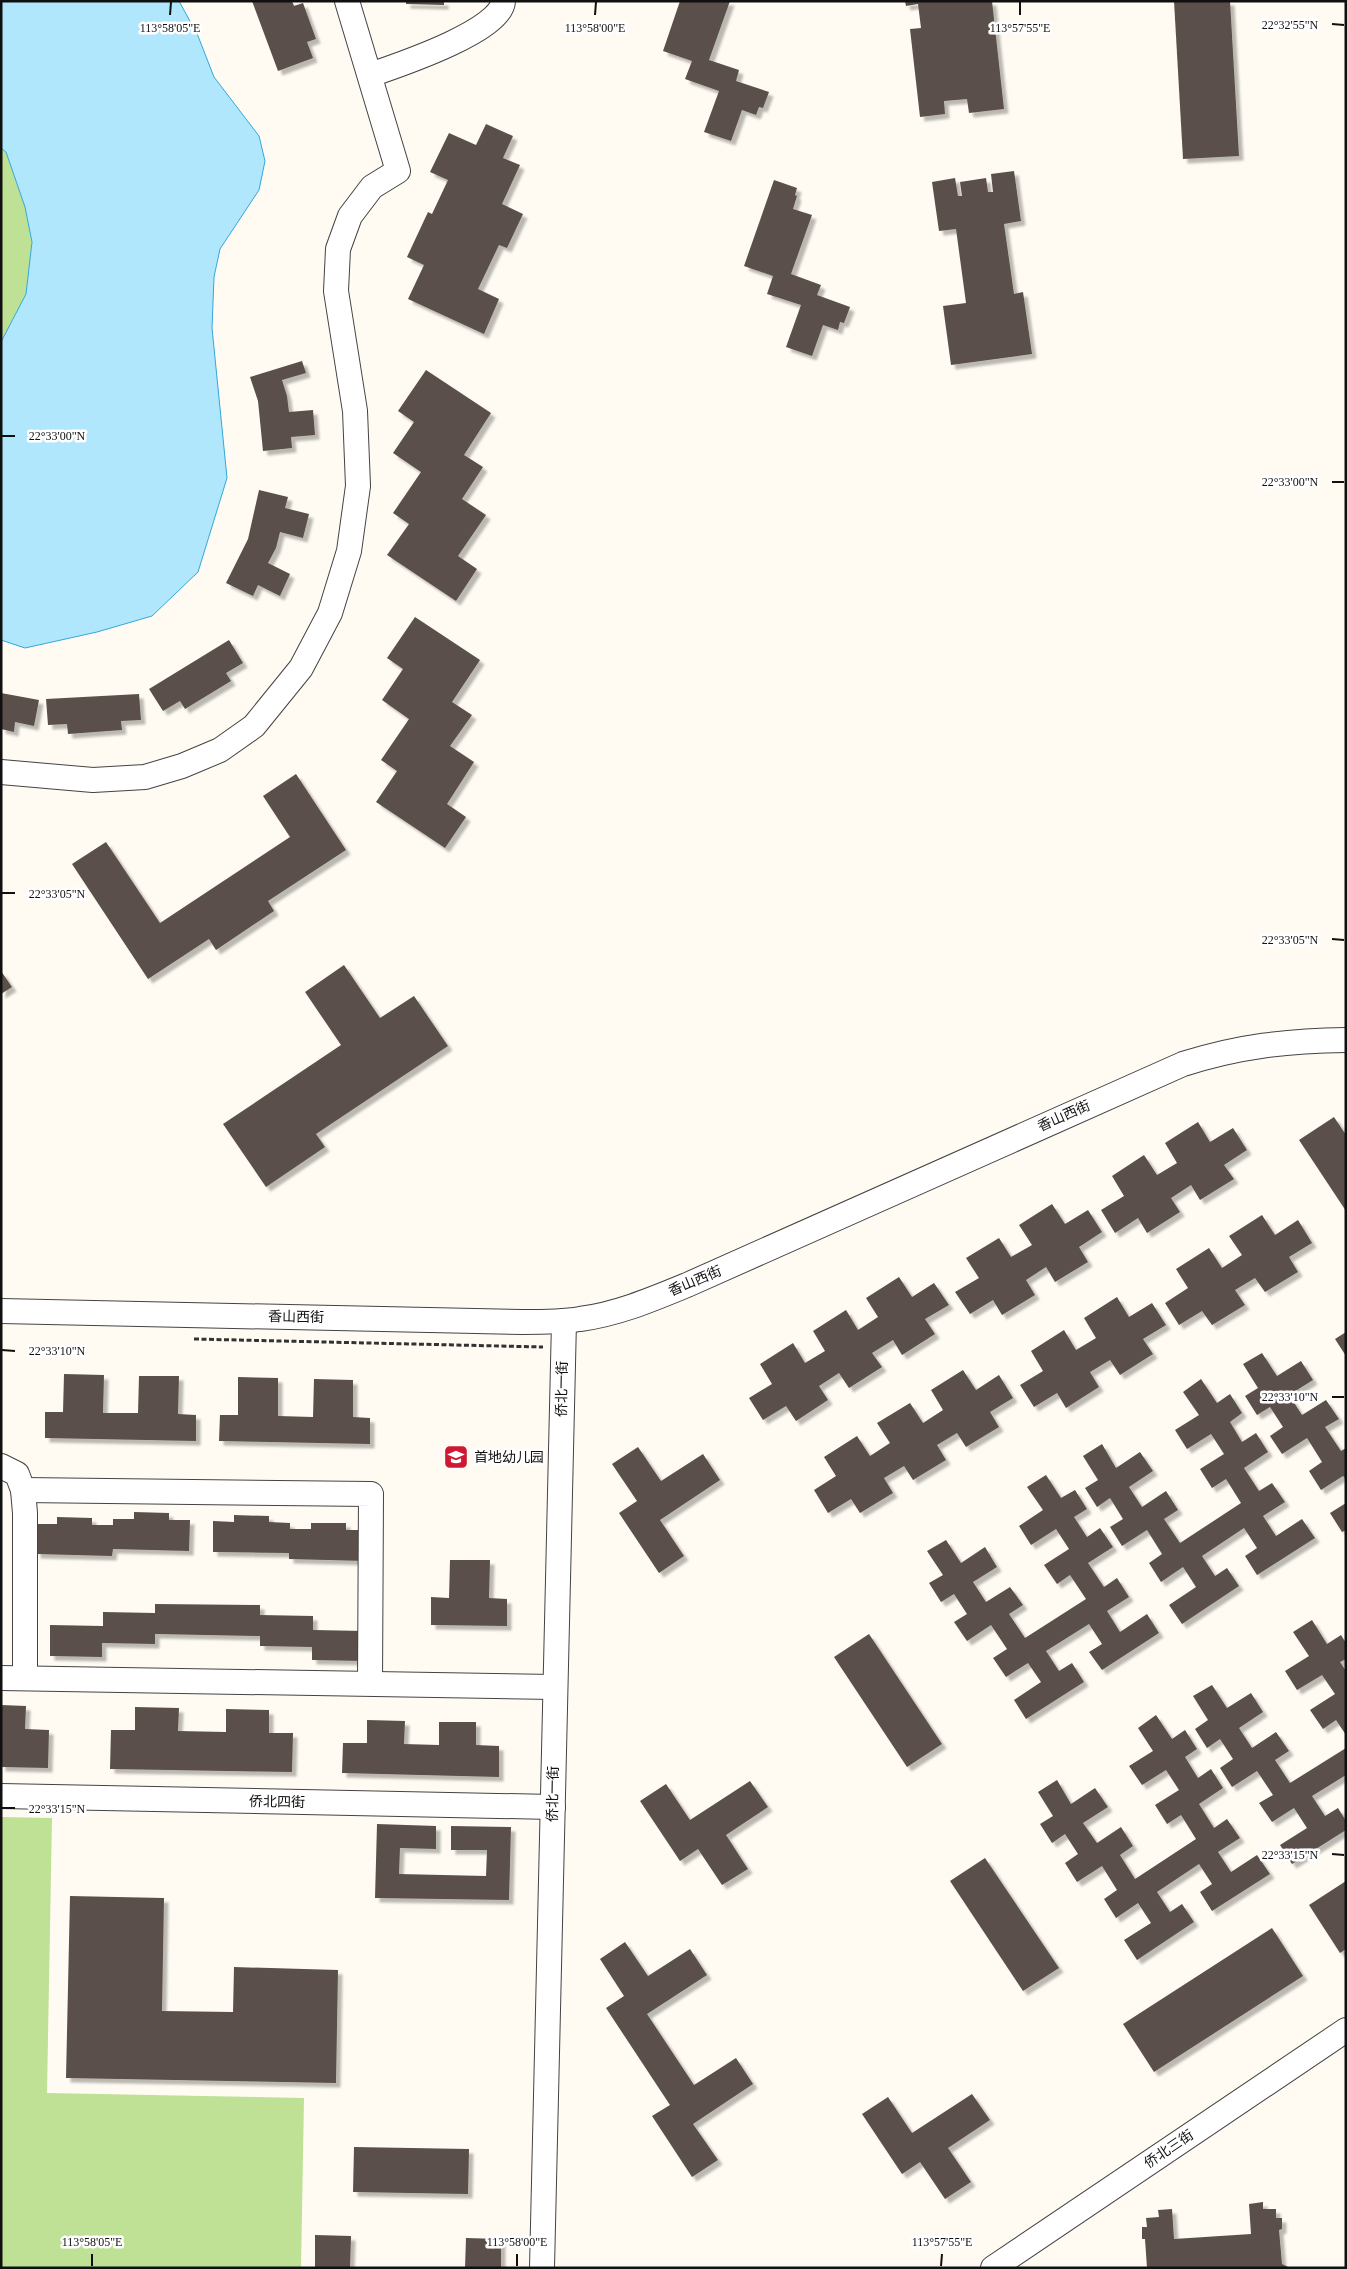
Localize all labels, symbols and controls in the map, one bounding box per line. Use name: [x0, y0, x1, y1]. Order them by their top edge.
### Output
text: 22°32'55"N: [1262, 18, 1319, 32]
text: 113°58'05"E: [140, 21, 200, 35]
text: 113°58'00"E: [565, 21, 625, 35]
text: 113°57'55"E: [990, 21, 1050, 35]
text: 22°33'00"N: [29, 429, 86, 443]
text: 22°33'00"N: [1262, 475, 1319, 489]
text: 22°33'05"N: [29, 887, 86, 901]
text: 22°33'05"N: [1262, 933, 1319, 947]
street label: 香山西街: [1035, 1098, 1093, 1134]
street label: 香山西街: [666, 1263, 724, 1299]
street label: 香山西街: [268, 1309, 324, 1325]
text: 22°33'10"N: [29, 1344, 86, 1358]
street label: 侨北一街: [553, 1361, 570, 1417]
text: 22°33'10"N: [1262, 1390, 1319, 1404]
school or university icon: 首地幼儿园: [443, 1444, 469, 1470]
place label: 首地幼儿园: [474, 1450, 544, 1465]
street label: 侨北一街: [544, 1766, 561, 1822]
street label: 侨北四街: [249, 1793, 305, 1810]
text: 22°33'15"N: [29, 1802, 86, 1816]
text: 22°33'15"N: [1262, 1848, 1319, 1862]
street label: 侨北三街: [1141, 2126, 1196, 2171]
text: 113°58'05"E: [62, 2235, 122, 2249]
text: 113°58'00"E: [487, 2235, 547, 2249]
text: 113°57'55"E: [912, 2235, 972, 2249]

